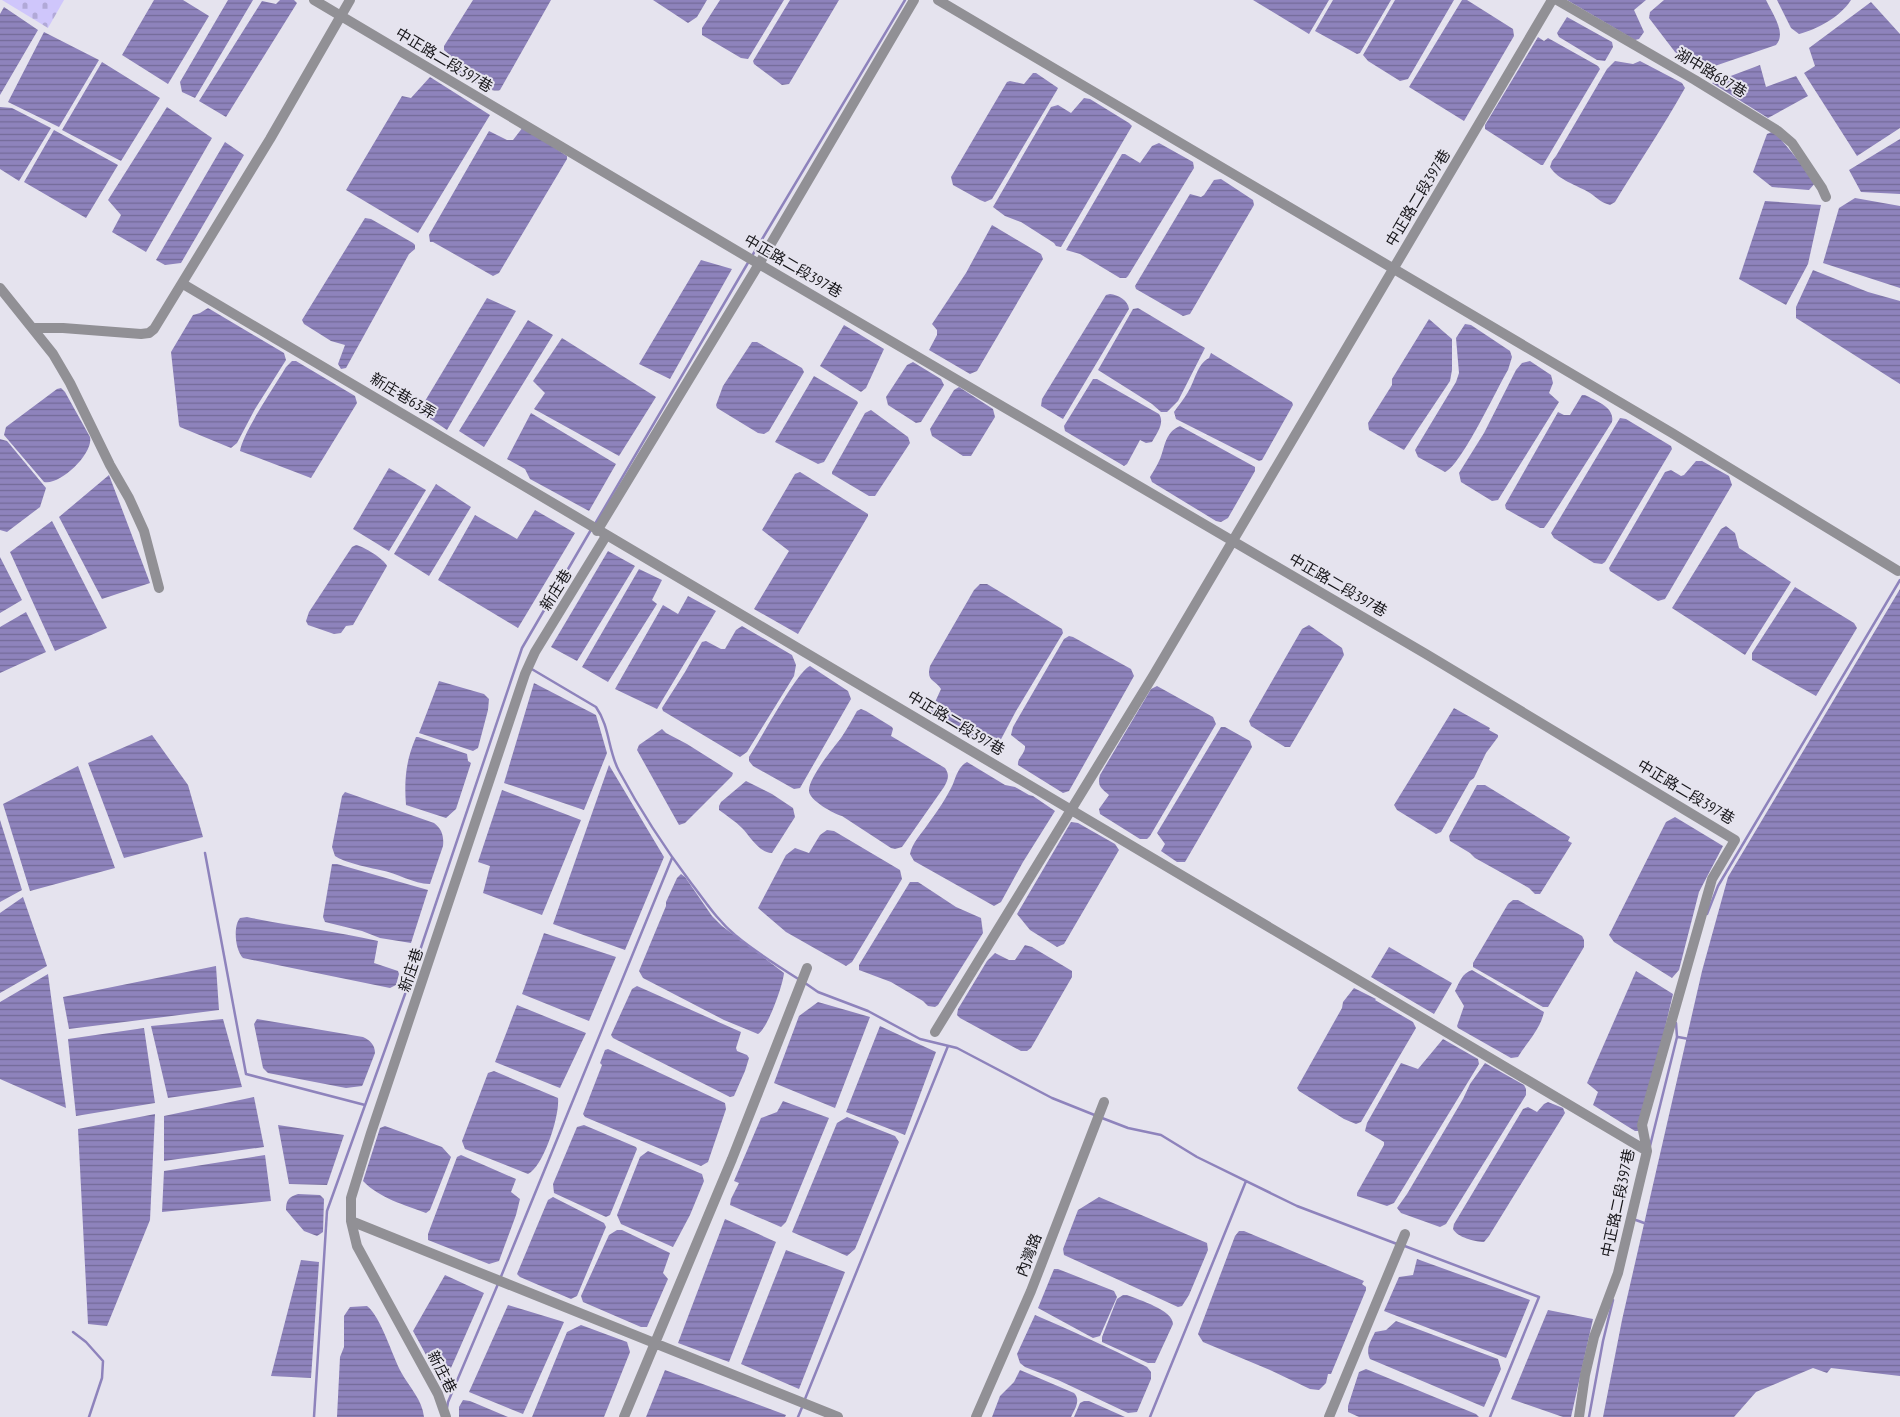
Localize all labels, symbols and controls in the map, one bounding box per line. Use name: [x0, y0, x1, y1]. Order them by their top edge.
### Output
street label: 中正路二段397巷: [392, 23, 496, 96]
street label: 湖中路687巷: [1672, 44, 1751, 101]
street label: 中正路二段397巷: [1381, 146, 1454, 250]
street label: 中正路二段397巷: [741, 230, 846, 301]
street label: 新庄巷63弄: [367, 368, 440, 423]
street label: 中正路二段397巷: [1286, 549, 1391, 620]
street label: 新庄巷: [536, 566, 576, 614]
street label: 中正路二段397巷: [904, 686, 1008, 759]
street label: 中正路二段397巷: [1634, 755, 1738, 828]
street label: 新庄巷: [394, 945, 427, 994]
street label: 中正路二段397巷: [1597, 1147, 1638, 1259]
street label: 內灣路: [1012, 1230, 1045, 1279]
street label: 新庄巷: [424, 1347, 461, 1396]

